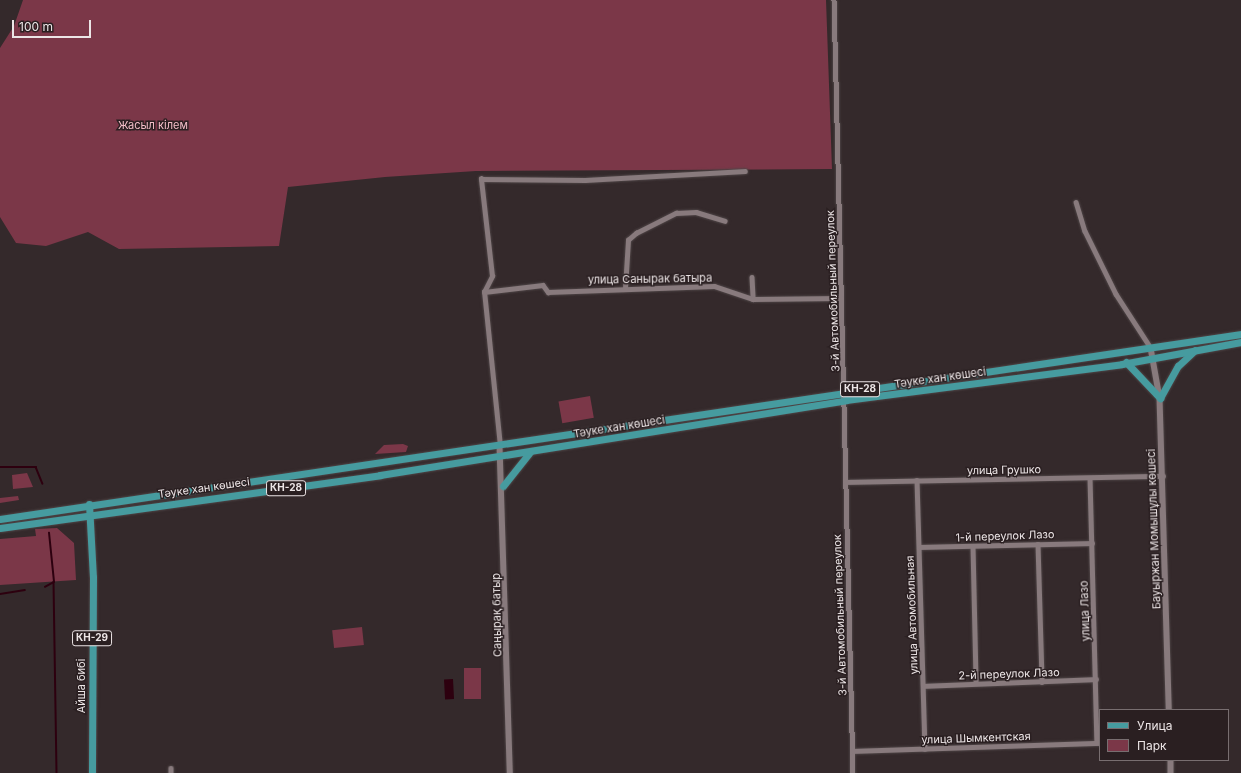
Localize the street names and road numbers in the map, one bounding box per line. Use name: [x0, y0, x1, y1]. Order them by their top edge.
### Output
street label: 3-й Автомобильный переулок: [824, 210, 842, 372]
street label: улица Санырак батыра: [588, 271, 712, 287]
street label: Тәуке хан көшесі: [893, 365, 987, 391]
road number: КН-28: [840, 381, 880, 397]
street label: Тәуке хан көшесі: [572, 413, 666, 441]
street label: Бауыржан Момышұлы көшесі: [1145, 449, 1163, 609]
street label: улица Грушко: [967, 463, 1041, 477]
street label: Тәуке хан көшесі: [157, 475, 251, 501]
road number: КН-28: [266, 480, 306, 496]
street label: 1-й переулок Лазо: [955, 528, 1055, 544]
street label: 3-й Автомобильный переулок: [831, 534, 849, 696]
street label: улица Автомобильная: [903, 555, 921, 675]
street label: Саңырақ батыр: [490, 573, 504, 657]
street label: улица Лазо: [1077, 580, 1093, 642]
road number: КН-29: [72, 630, 112, 646]
street label: Айша бибі: [74, 659, 88, 713]
street label: 2-й переулок Лазо: [958, 666, 1060, 682]
street label: улица Шымкентская: [921, 729, 1031, 747]

